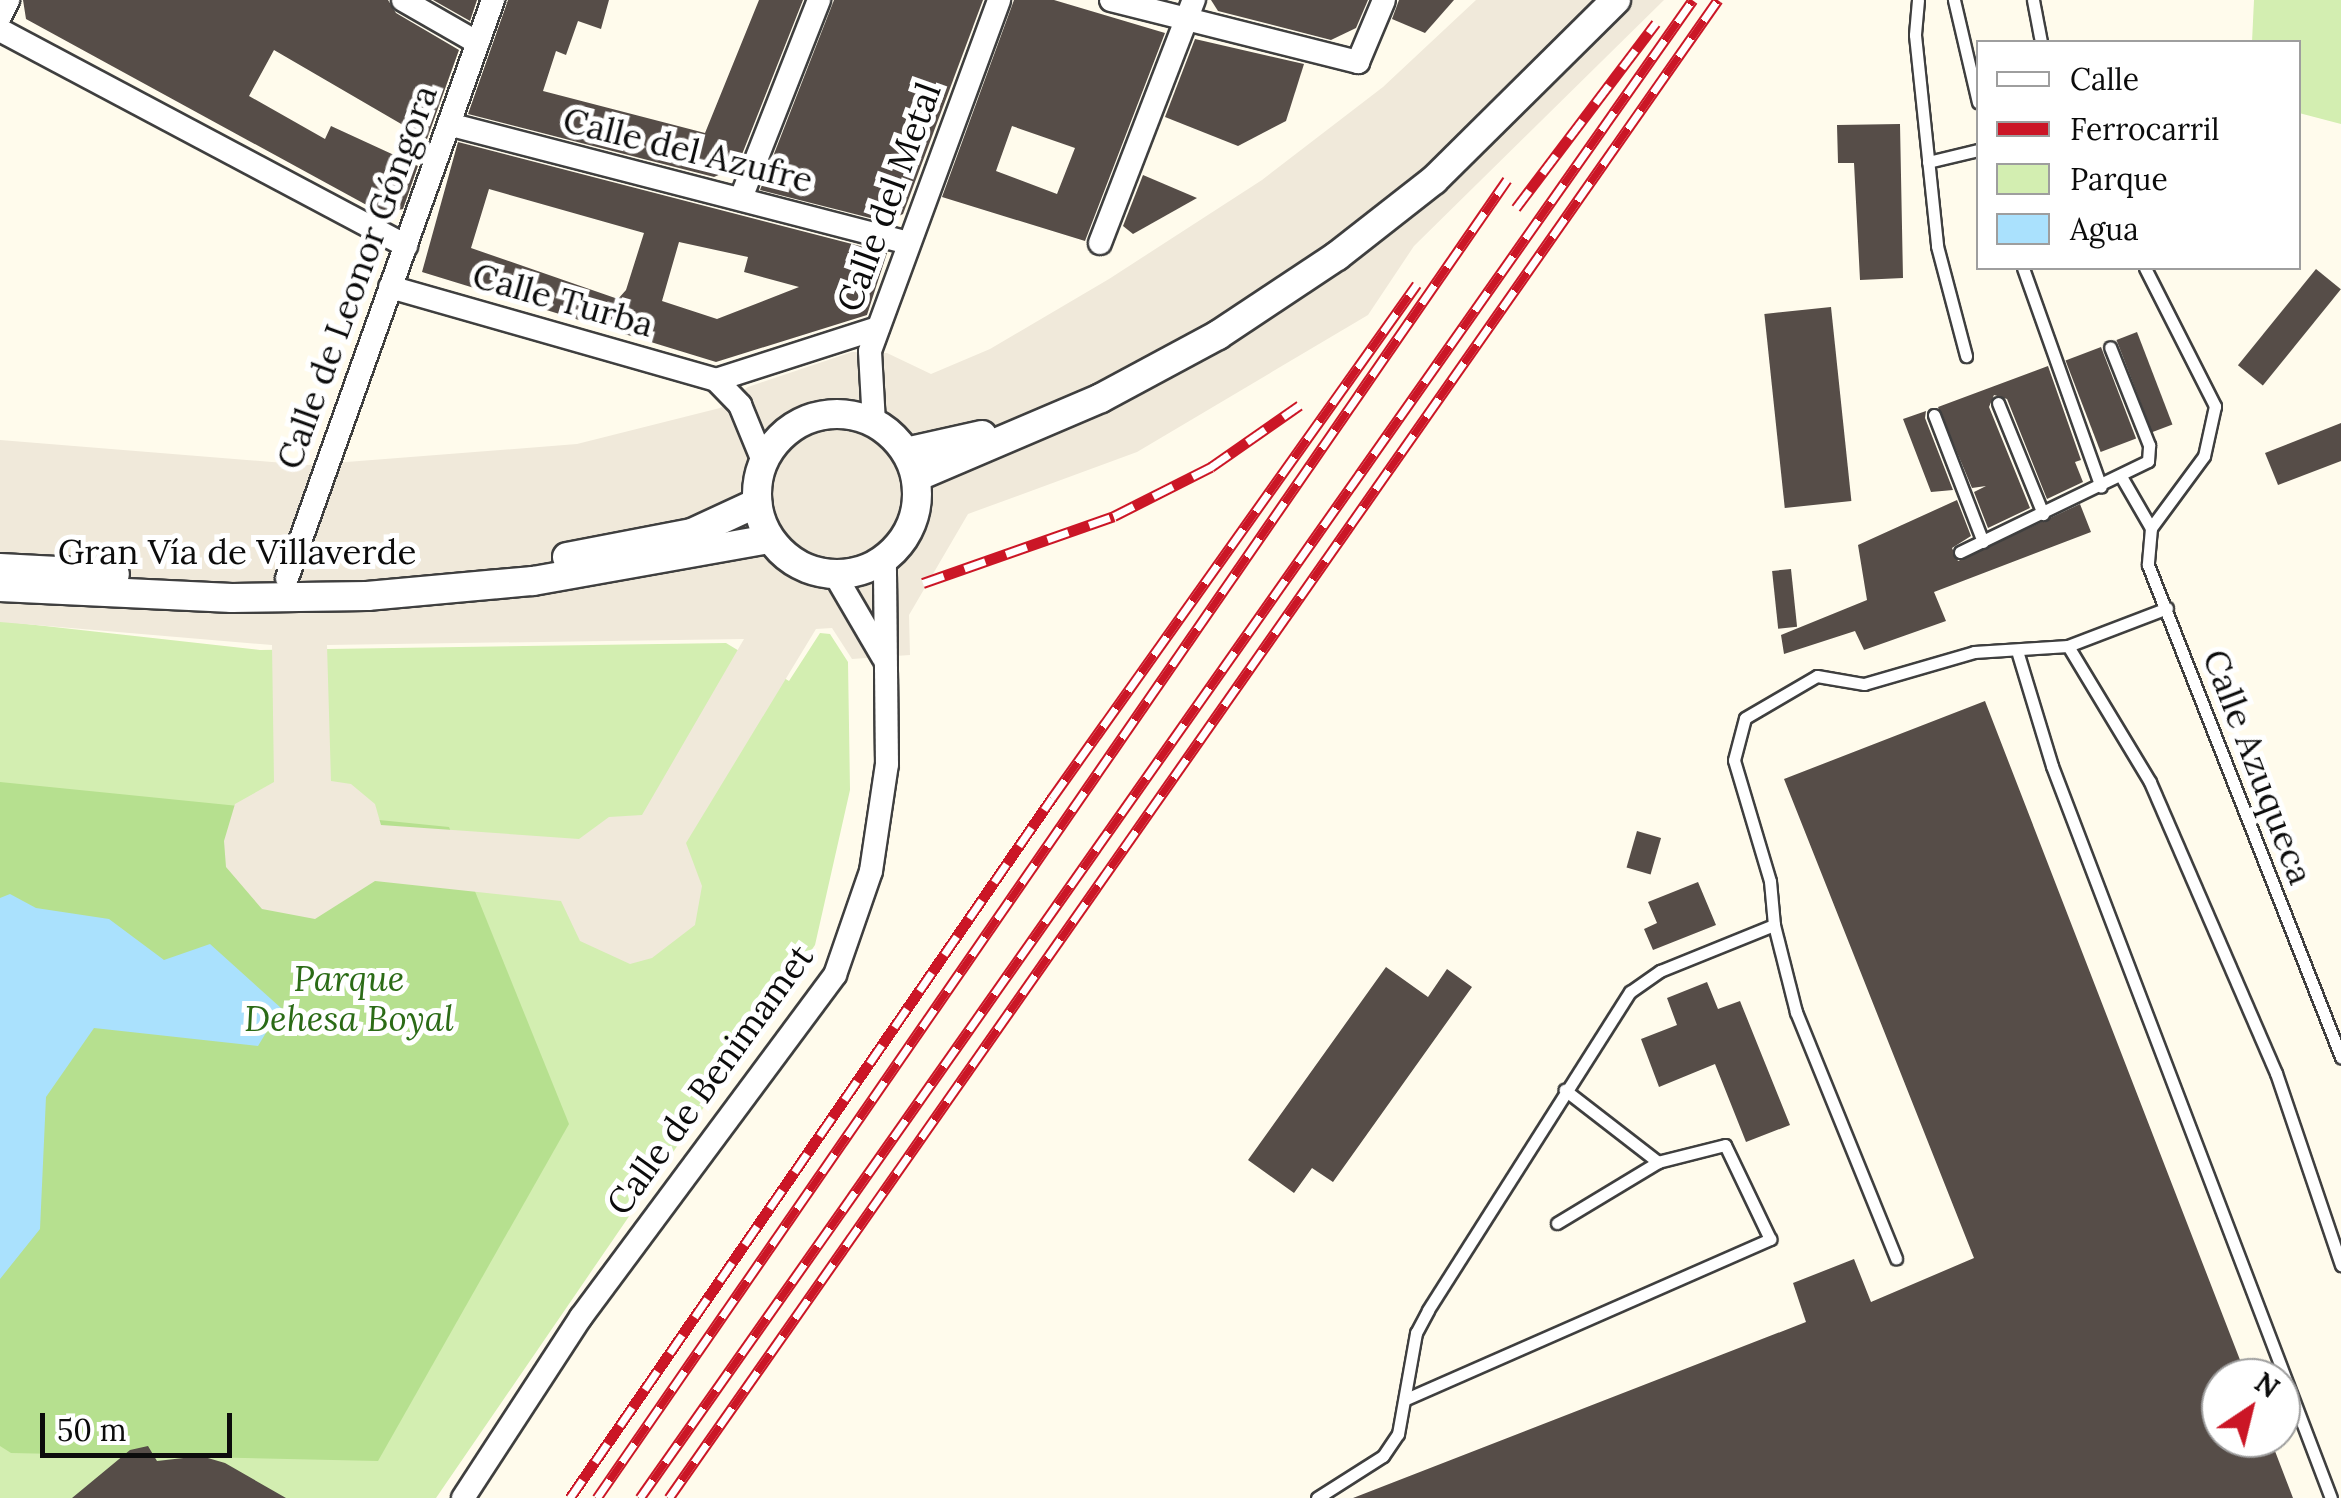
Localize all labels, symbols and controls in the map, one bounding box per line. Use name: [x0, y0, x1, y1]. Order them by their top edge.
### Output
legend: [1976, 40, 2301, 270]
text: Calle: [2070, 60, 2139, 98]
street label: Calle del Metal: [828, 77, 950, 317]
street label: Calle de Leonor Góngora: [268, 79, 446, 475]
street label: Calle del Azufre: [559, 99, 817, 201]
text: Ferrocarril: [2070, 110, 2220, 148]
text: Parque: [2070, 160, 2168, 198]
text: Agua: [2070, 210, 2139, 248]
street label: Calle Turba: [468, 254, 658, 346]
street label: Gran Vía de Villaverde: [58, 531, 416, 573]
street label: Calle Azuqueca: [2194, 644, 2322, 890]
street label: Calle de Benimamet: [598, 937, 822, 1223]
park label: Parque Dehesa Boyal: [244, 958, 454, 1040]
north arrow: [2201, 1358, 2301, 1458]
text: N: [2248, 1364, 2286, 1406]
scale bar: [45, 1393, 238, 1455]
text: 50 m: [57, 1411, 127, 1449]

